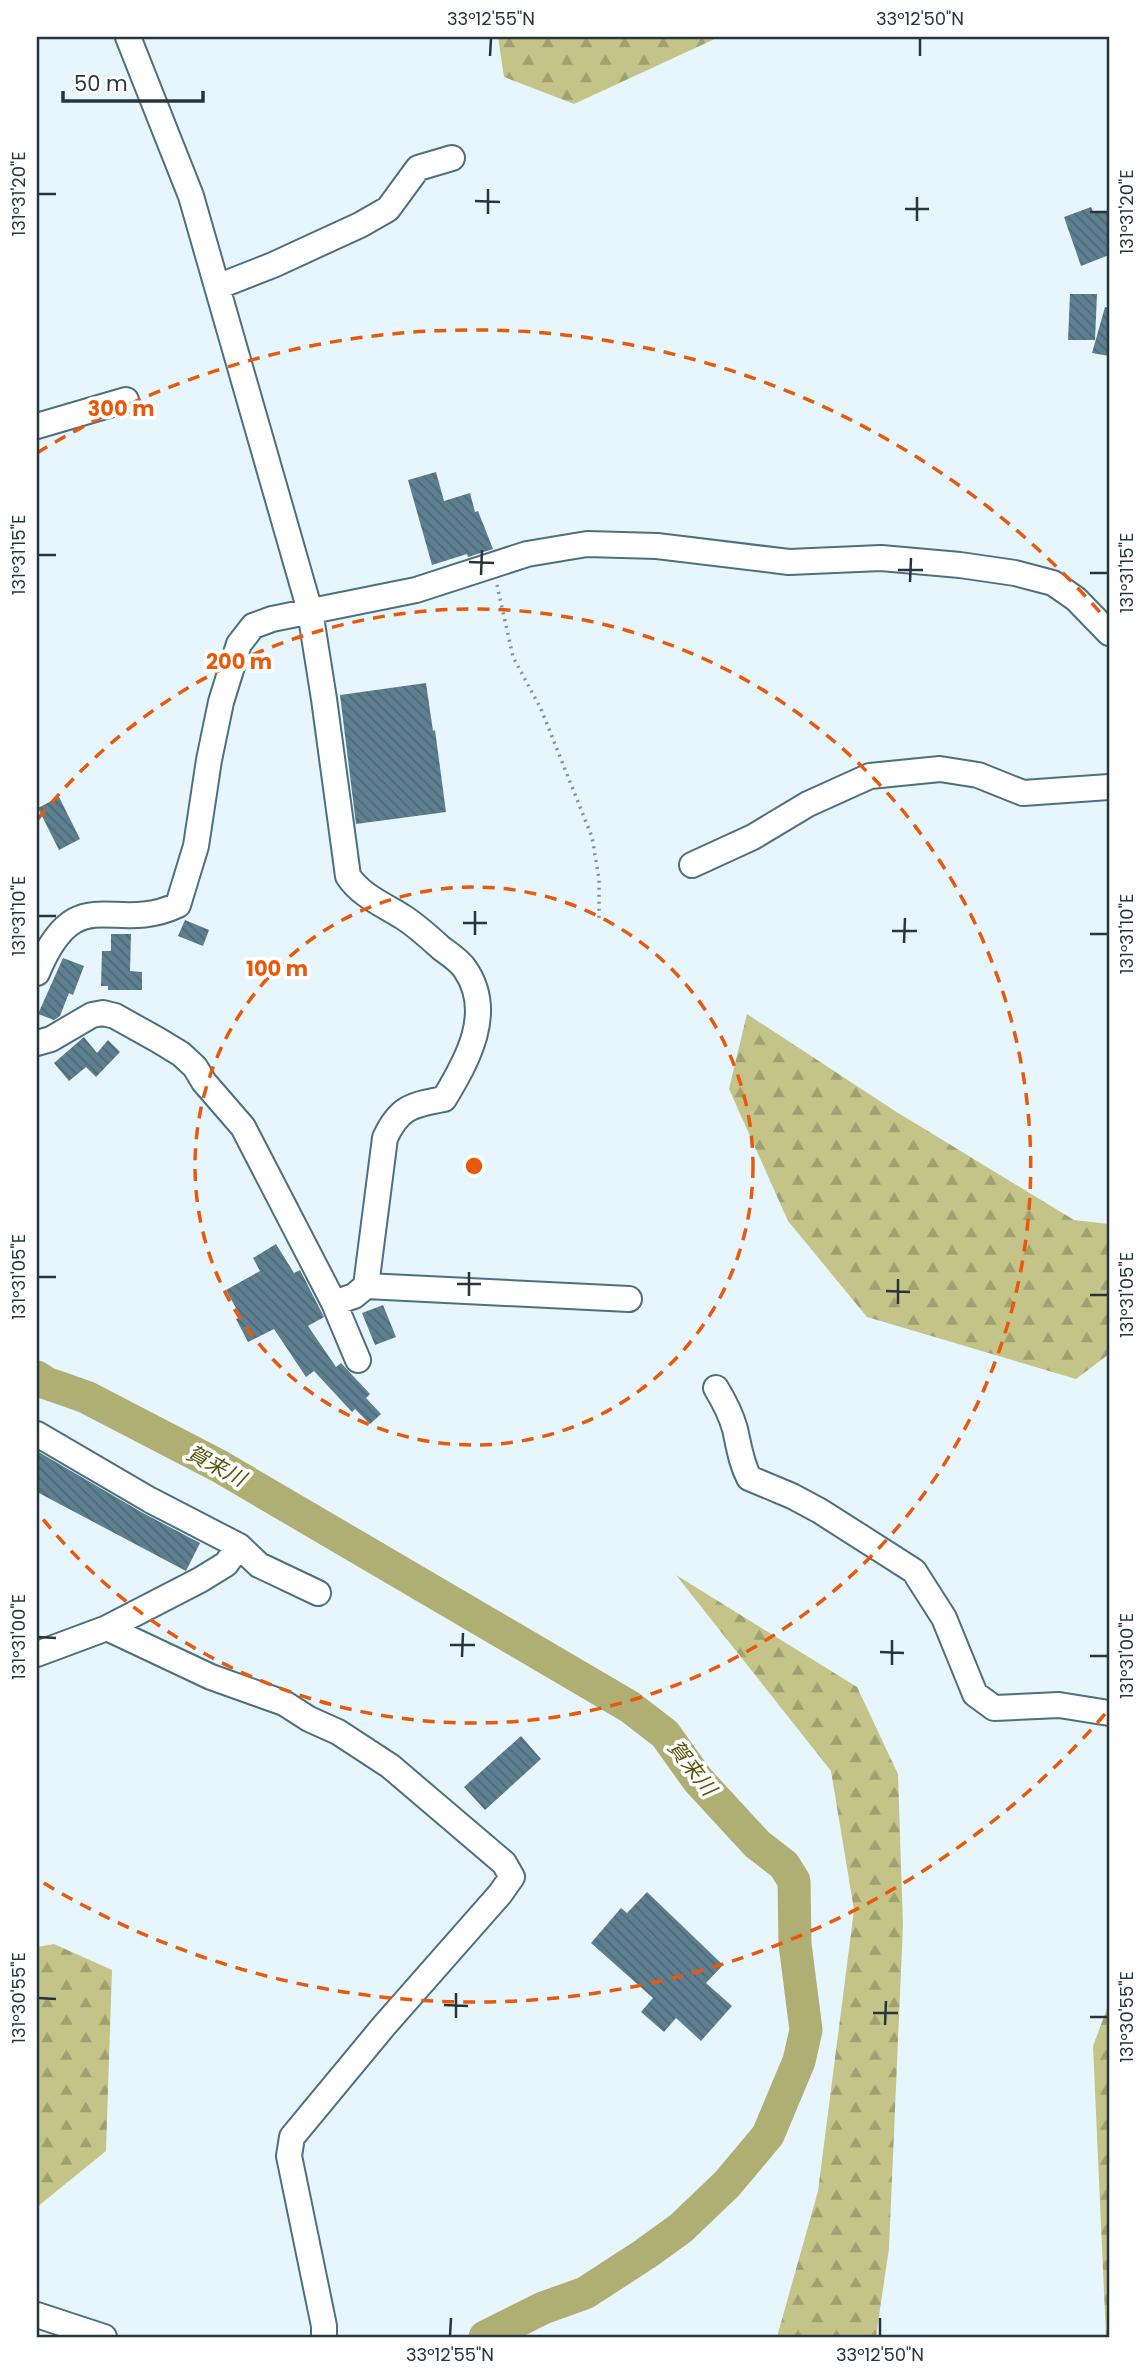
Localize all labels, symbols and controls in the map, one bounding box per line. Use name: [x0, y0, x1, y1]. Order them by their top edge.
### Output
text: 33°12'55"N: [447, 6, 535, 31]
text: 33°12'50"N: [876, 6, 964, 31]
scale bar: [63, 60, 203, 104]
text: 50 m: [74, 69, 128, 98]
text: 131°31'20"E: [6, 152, 31, 236]
text: 131°31'20"E: [1114, 170, 1139, 254]
text: 300 m: [88, 394, 154, 423]
text: 131°31'15"E: [6, 515, 31, 595]
text: 131°31'15"E: [1114, 533, 1139, 613]
text: 200 m: [206, 647, 272, 676]
text: 131°31'10"E: [6, 876, 31, 956]
text: 131°31'10"E: [1114, 894, 1139, 974]
text: 100 m: [246, 954, 308, 983]
centre of rings: [462, 1154, 486, 1178]
text: 131°31'05"E: [6, 1234, 31, 1320]
text: 131°31'05"E: [1114, 1252, 1139, 1338]
water label: 賀来川: [182, 1438, 253, 1494]
text: 131°31'00"E: [6, 1594, 31, 1680]
text: 131°31'00"E: [1114, 1613, 1139, 1699]
water label: 賀来川: [662, 1734, 724, 1803]
text: 131°30'55"E: [6, 1952, 31, 2044]
text: 131°30'55"E: [1114, 1971, 1139, 2063]
text: 33°12'55"N: [406, 2342, 494, 2367]
text: 33°12'50"N: [836, 2342, 924, 2367]

